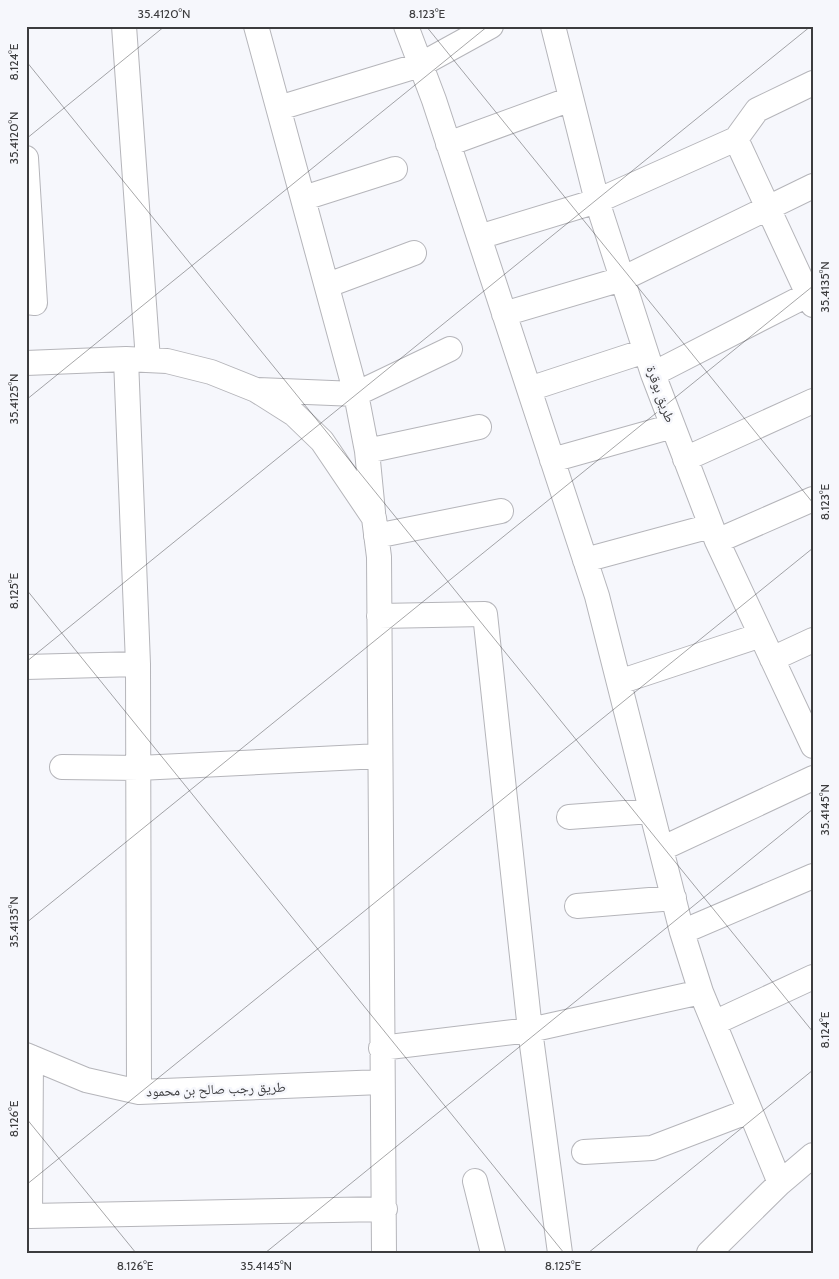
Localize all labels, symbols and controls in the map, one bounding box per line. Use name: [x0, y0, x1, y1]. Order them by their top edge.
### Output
text: 35.4120°N: [138, 6, 190, 21]
text: 8.123°E: [409, 6, 446, 21]
text: 8.124°E: [6, 43, 21, 80]
text: 35.4120°N: [6, 112, 21, 164]
text: 35.4135°N: [817, 261, 832, 313]
street label: طريق بوقرة: [641, 363, 680, 425]
text: 35.4125°N: [6, 373, 21, 425]
text: 8.123°E: [817, 483, 832, 520]
text: 8.125°E: [6, 572, 21, 609]
text: 35.4145°N: [817, 784, 832, 836]
text: 35.4135°N: [6, 896, 21, 948]
text: 8.124°E: [817, 1011, 832, 1048]
street label: طريق رجب صالح بن محمود: [146, 1078, 286, 1101]
text: 8.126°E: [6, 1100, 21, 1137]
text: 8.126°E: [117, 1258, 154, 1273]
text: 35.4145°N: [240, 1258, 292, 1273]
text: 8.125°E: [545, 1258, 582, 1273]

